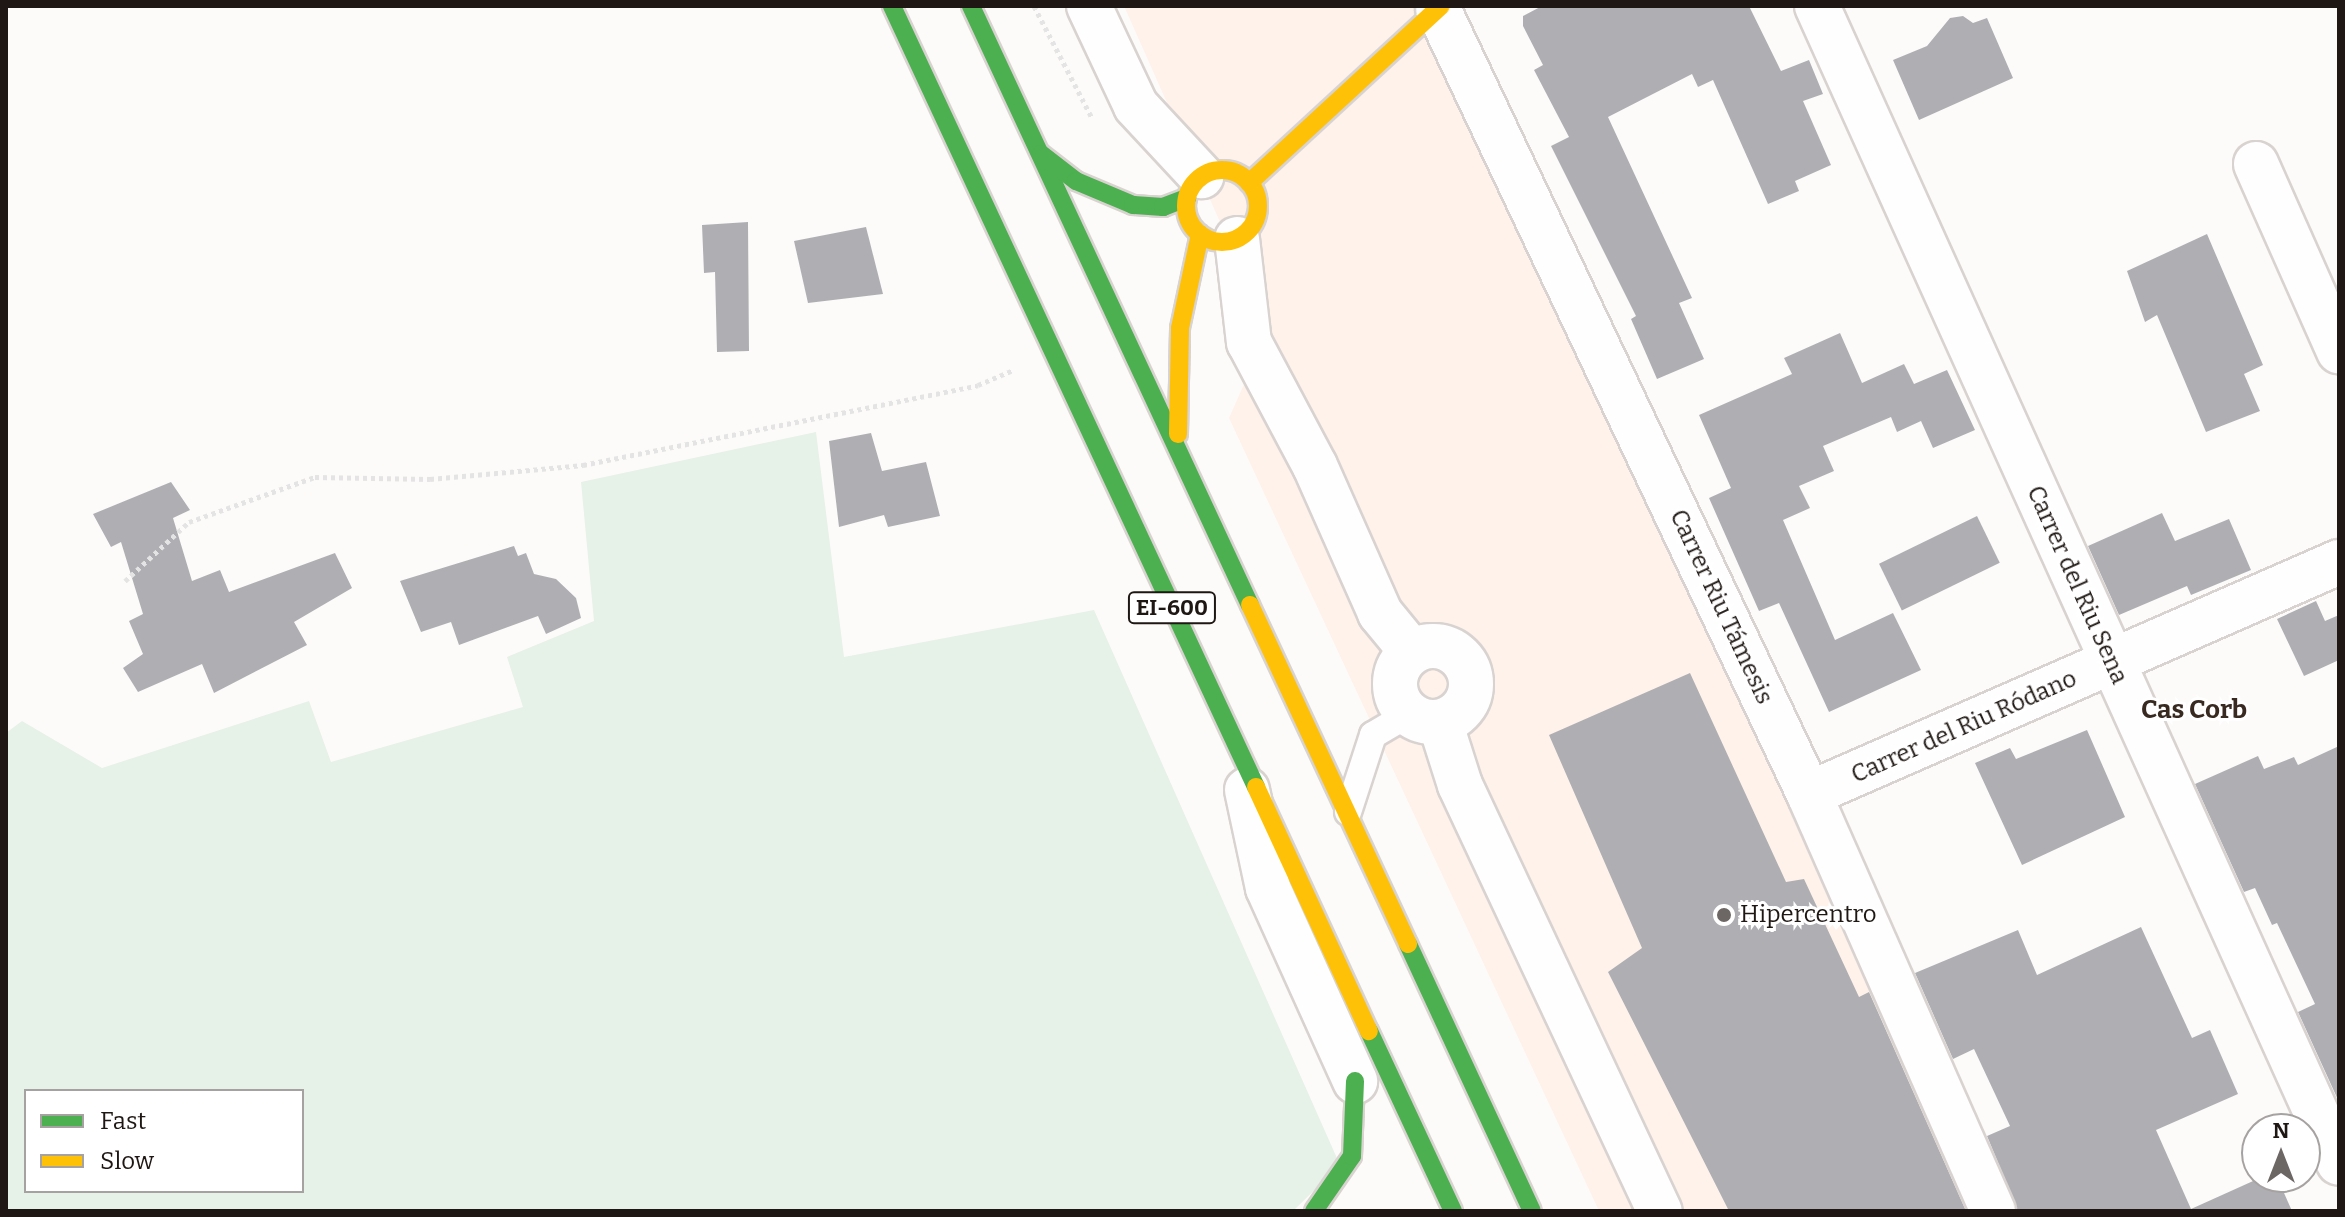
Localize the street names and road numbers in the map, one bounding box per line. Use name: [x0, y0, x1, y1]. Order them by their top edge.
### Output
street label: Carrer del Riu Sena: [2020, 481, 2134, 689]
street label: Carrer Riu Támesis: [1663, 505, 1779, 709]
road number: EI-600: [1126, 590, 1218, 626]
street label: Carrer del Riu Ródano: [1847, 664, 2081, 790]

